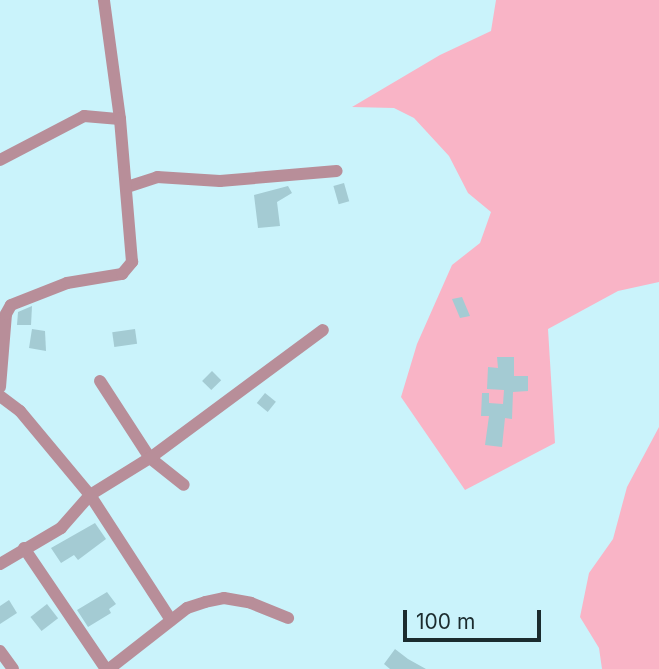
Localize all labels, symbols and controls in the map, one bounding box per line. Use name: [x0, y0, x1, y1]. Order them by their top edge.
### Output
scale bar: [407, 596, 545, 640]
text: 100 m: [416, 609, 475, 634]

